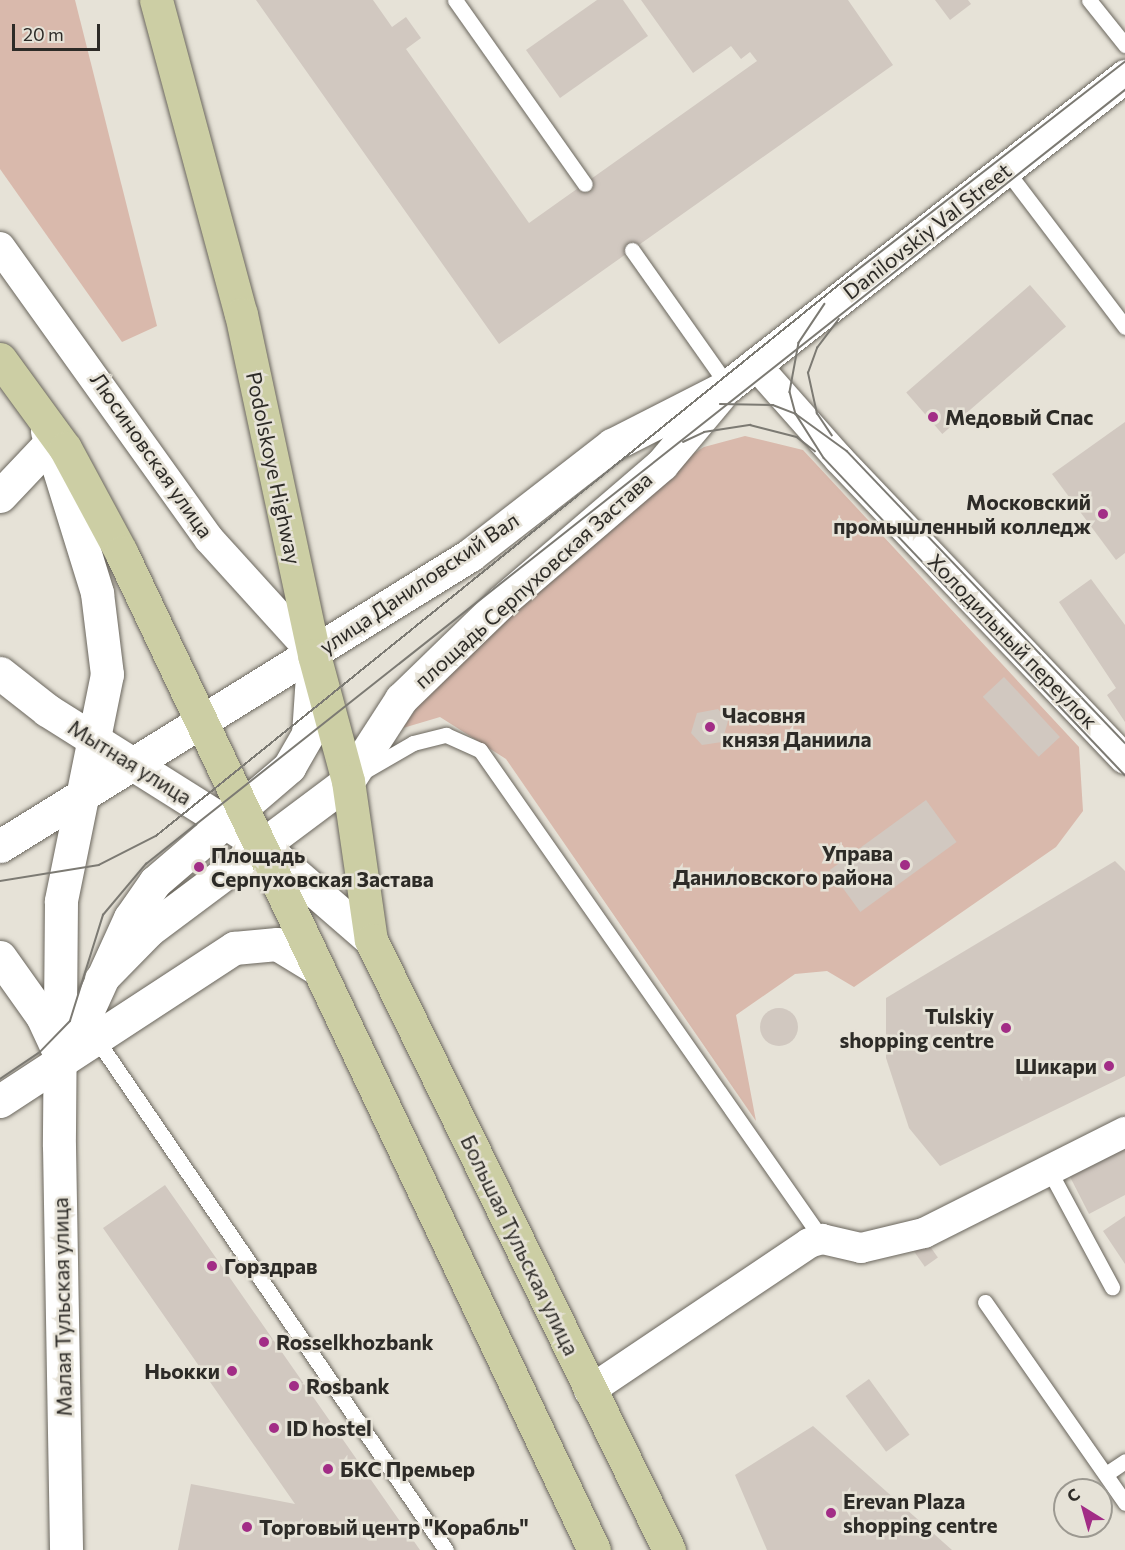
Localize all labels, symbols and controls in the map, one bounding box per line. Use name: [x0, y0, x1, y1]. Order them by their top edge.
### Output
scale bar: [15, 12, 104, 50]
text: 20 m: [23, 23, 64, 45]
street label: Danilovskiy Val Street: [838, 158, 1016, 304]
street label: Люсиновская улица: [85, 367, 219, 543]
street label: Podolskoye Highway: [241, 369, 307, 567]
place label: Медовый Спас: [945, 404, 1093, 430]
marker: Медовый Спас: [926, 410, 940, 424]
street label: площадь Серпуховская Застава: [409, 467, 657, 693]
place label: Московский промышленный колледж: [833, 489, 1091, 539]
street label: улица Даниловский Вал: [315, 507, 523, 659]
marker: Московский промышленный колледж: [1096, 507, 1110, 521]
street label: Холодильный переулок: [923, 548, 1103, 734]
place label: Часовня князя Даниила: [722, 702, 872, 752]
street label: Мытная улица: [64, 714, 196, 810]
marker: Часовня князя Даниила: [703, 720, 717, 734]
place label: Управа Даниловского района: [673, 840, 893, 890]
place label: Площадь Серпуховская Застава: [211, 842, 434, 892]
marker: Управа Даниловского района: [898, 858, 912, 872]
marker: Площадь Серпуховская Застава: [192, 860, 206, 874]
place label: Tulskiy shopping centre: [839, 1003, 994, 1053]
marker: Tulskiy shopping centre: [999, 1021, 1013, 1035]
place label: Шикари: [1015, 1053, 1097, 1079]
marker: Шикари: [1102, 1059, 1116, 1073]
street label: Большая Тульская улица: [456, 1131, 584, 1359]
street label: Малая Тульская улица: [47, 1197, 77, 1417]
place label: Горздрав: [224, 1253, 317, 1279]
marker: Горздрав: [205, 1259, 219, 1273]
place label: Rosselkhozbank: [276, 1329, 434, 1355]
marker: Rosselkhozbank: [257, 1335, 271, 1349]
place label: Ньокки: [144, 1358, 220, 1384]
marker: Ньокки: [225, 1364, 239, 1378]
place label: Rosbank: [306, 1373, 390, 1399]
marker: Rosbank: [287, 1379, 301, 1393]
place label: ID hostel: [286, 1415, 372, 1441]
marker: ID hostel: [267, 1421, 281, 1435]
place label: БКС Премьер: [340, 1456, 475, 1482]
marker: БКС Премьер: [321, 1462, 335, 1476]
north arrow: [1053, 1478, 1113, 1538]
text: С: [1063, 1484, 1083, 1506]
place label: Erevan Plaza shopping centre: [843, 1488, 998, 1538]
marker: Erevan Plaza shopping centre: [824, 1506, 838, 1520]
place label: Торговый центр "Корабль": [259, 1514, 529, 1540]
marker: Торговый центр "Корабль": [240, 1520, 254, 1534]

